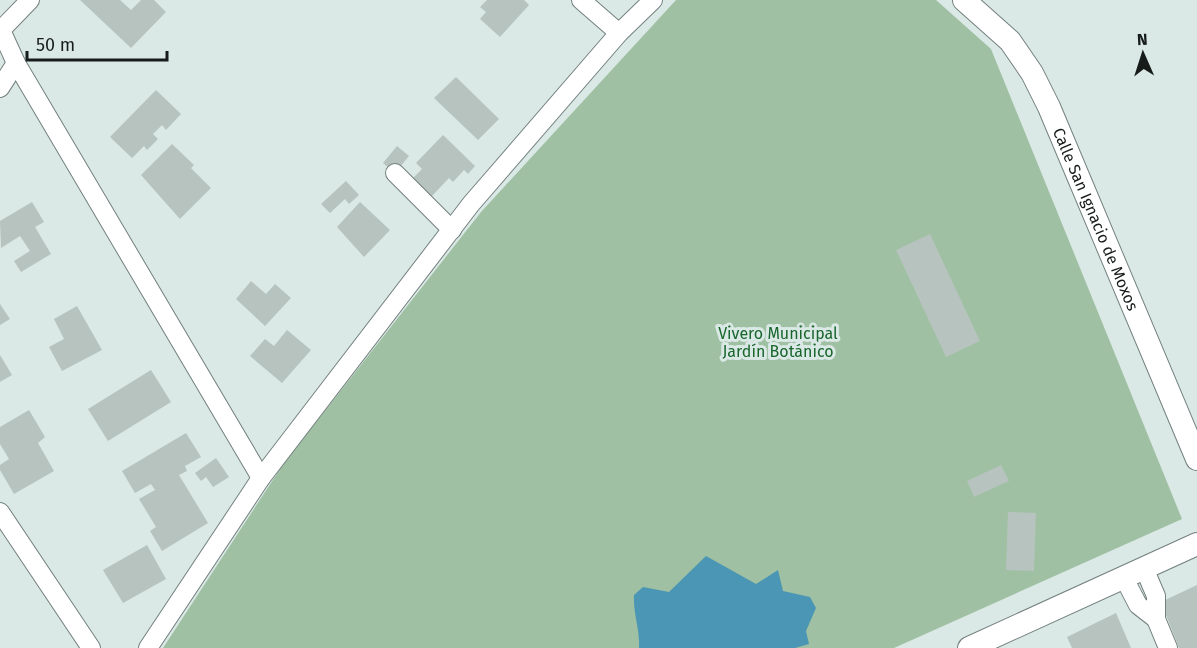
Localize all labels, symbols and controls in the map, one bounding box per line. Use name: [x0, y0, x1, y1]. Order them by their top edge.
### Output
scale bar: [27, 24, 166, 62]
north arrow: [1113, 24, 1173, 84]
text: N: [1136, 30, 1148, 49]
text: 50 m: [36, 34, 75, 56]
street label: Calle San Ignacio de Moxos: [1049, 125, 1142, 313]
park label: Vivero Municipal Jardín Botánico: [718, 324, 838, 361]

